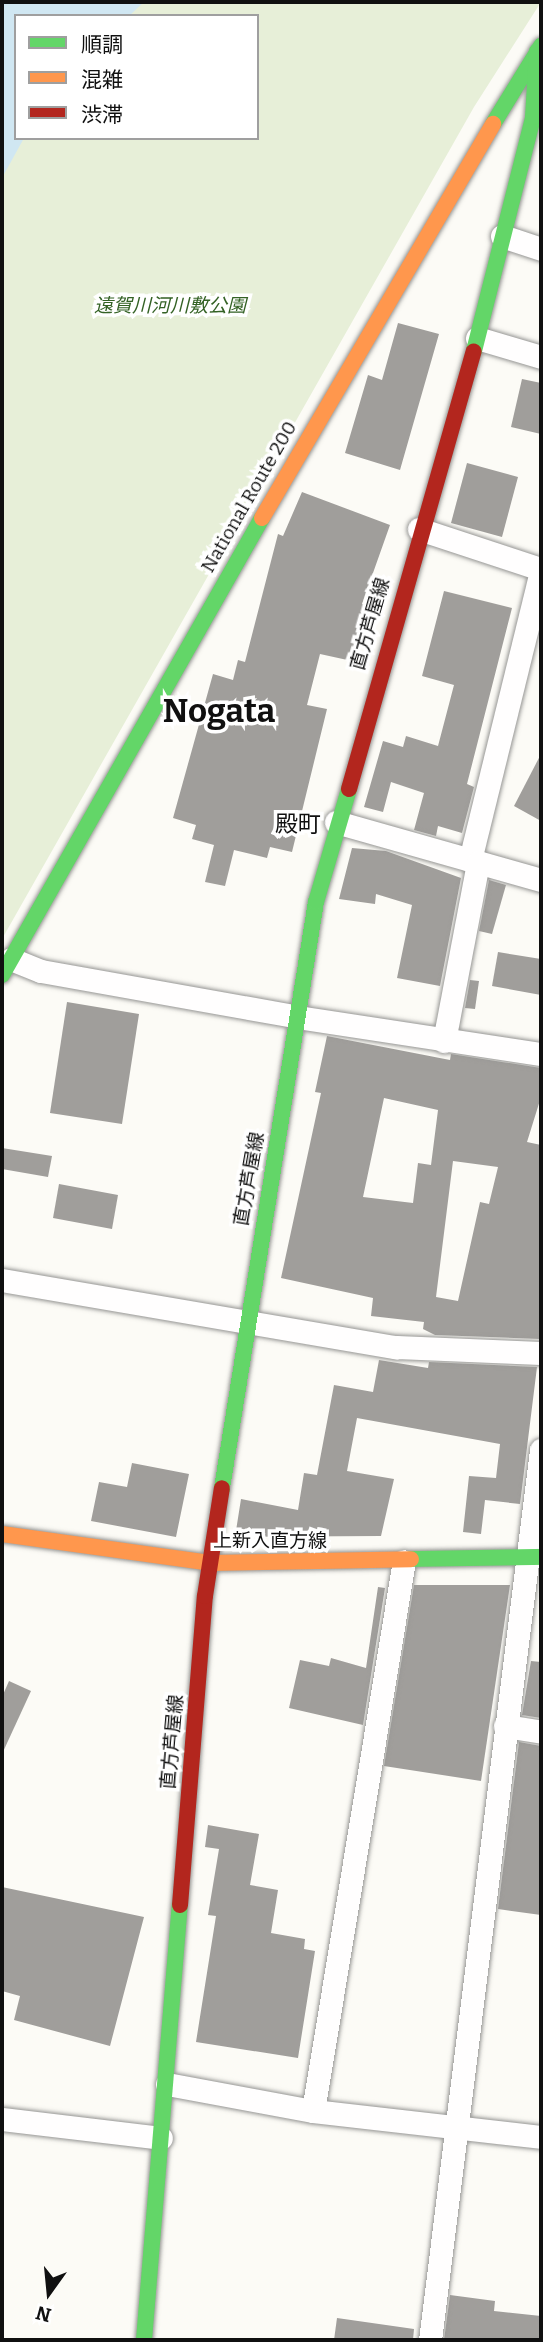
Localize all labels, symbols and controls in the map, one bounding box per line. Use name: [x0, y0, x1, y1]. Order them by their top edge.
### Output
legend: [14, 14, 259, 140]
text: 順調: [81, 32, 123, 58]
text: 混雑: [81, 67, 123, 93]
text: 渋滞: [81, 102, 123, 128]
park label: 遠賀川河川敷公園: [94, 295, 246, 317]
street label: National Route 200: [196, 417, 302, 577]
street label: 直方芦屋線: [346, 575, 394, 673]
district label: Nogata: [163, 692, 275, 732]
district label: 殿町: [275, 810, 321, 838]
street label: 直方芦屋線: [230, 1130, 268, 1228]
street label: 上新入直方線: [213, 1530, 327, 1552]
street label: 直方芦屋線: [157, 1694, 187, 1790]
north arrow: [14, 2258, 84, 2328]
text: N: [33, 2301, 54, 2327]

